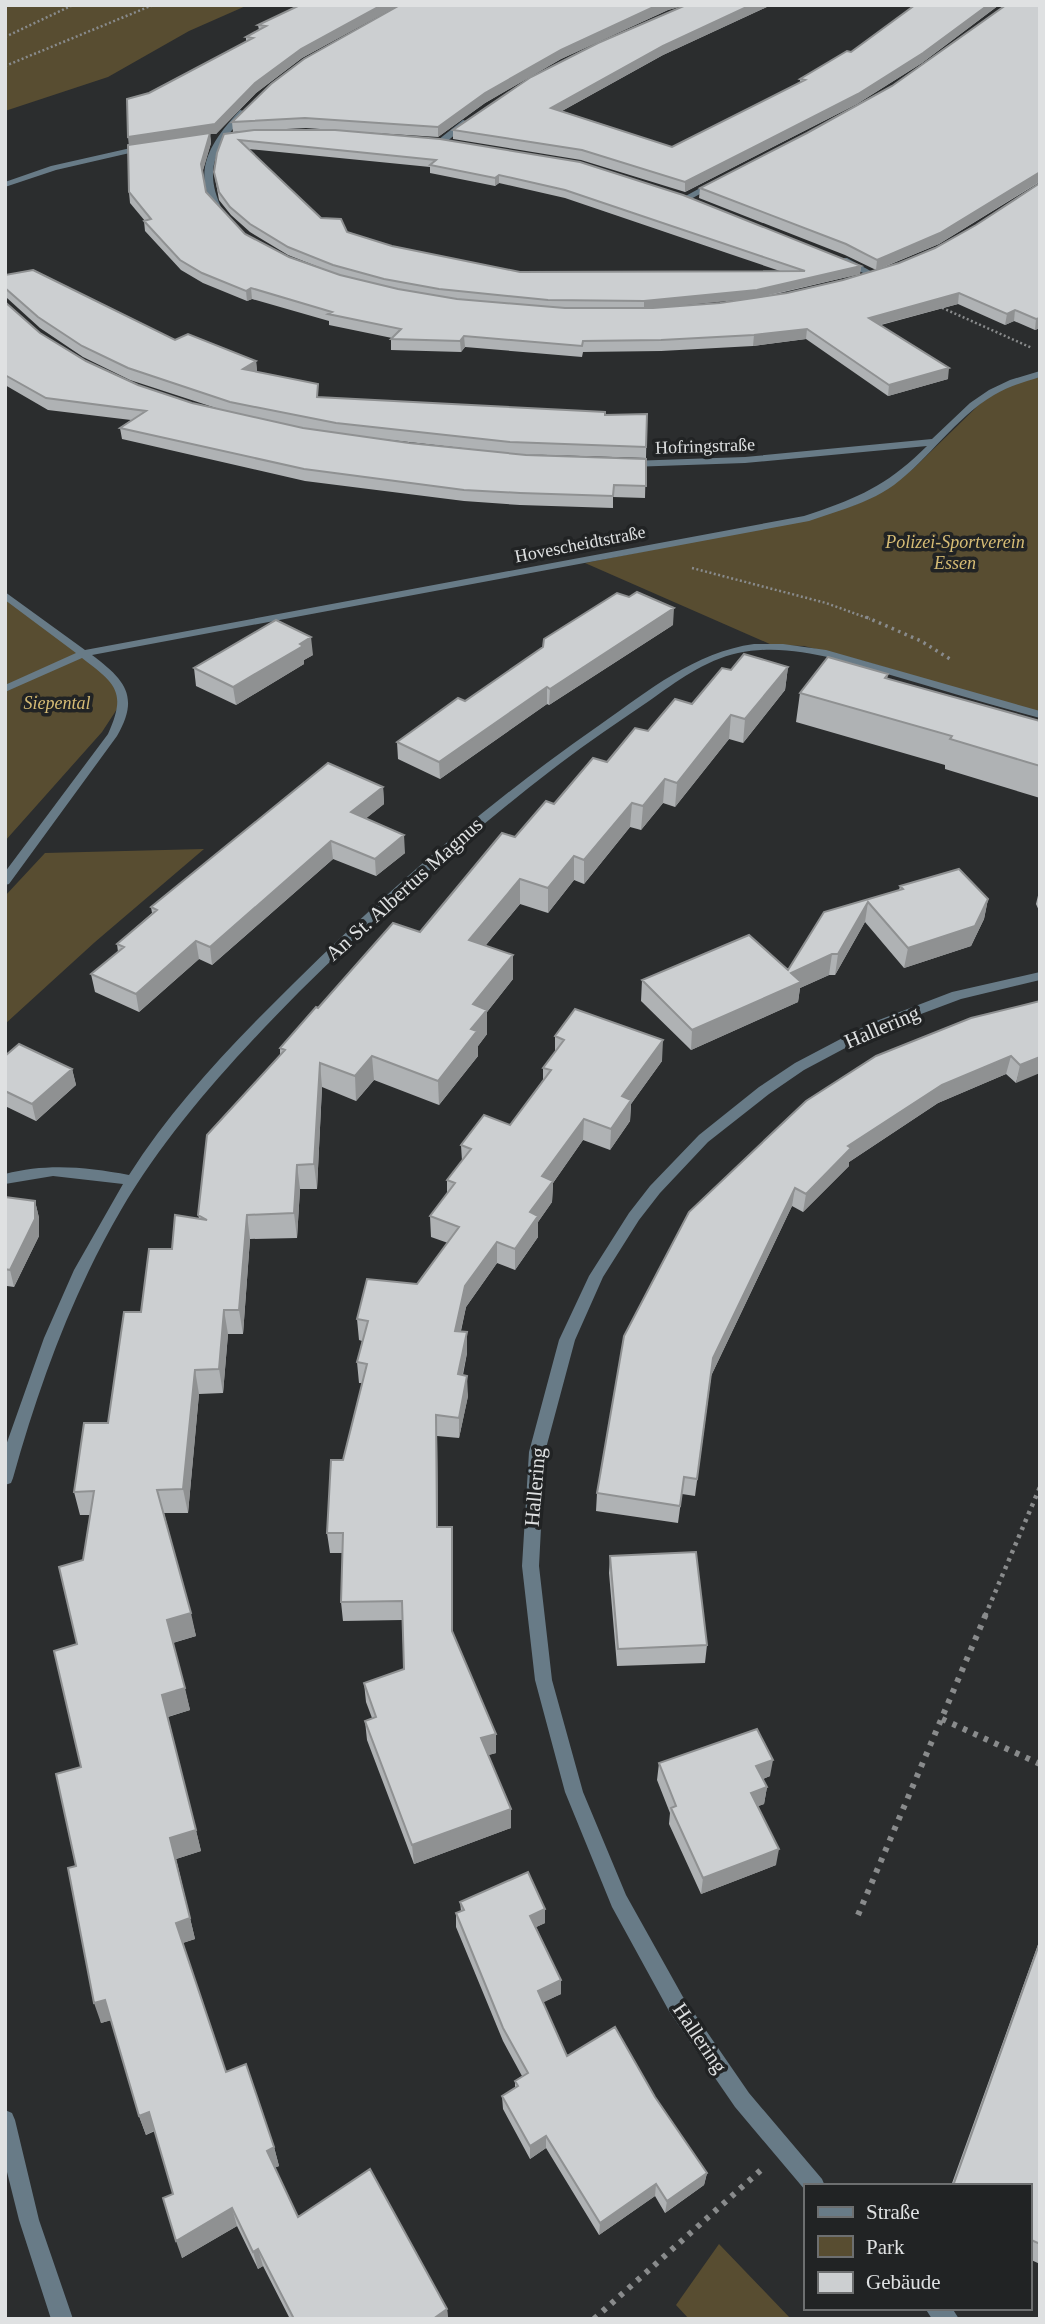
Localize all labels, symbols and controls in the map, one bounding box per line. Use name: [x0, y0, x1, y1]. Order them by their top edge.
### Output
street label: Hofringstraße: [655, 434, 755, 458]
street label: Hovescheidtstraße: [513, 521, 647, 567]
park label: Polizei-Sportverein Essen: [884, 532, 1025, 573]
park label: Siepental: [24, 693, 90, 713]
street label: An St. Albertus Magnus: [321, 812, 487, 966]
street label: Hallering: [841, 1000, 924, 1054]
street label: Hallering: [520, 1446, 550, 1528]
street label: Hallering: [668, 1998, 732, 2078]
legend: [804, 2184, 1031, 2310]
text: Straße: [866, 2200, 920, 2224]
text: Park: [866, 2235, 905, 2259]
text: Gebäude: [866, 2270, 941, 2294]

